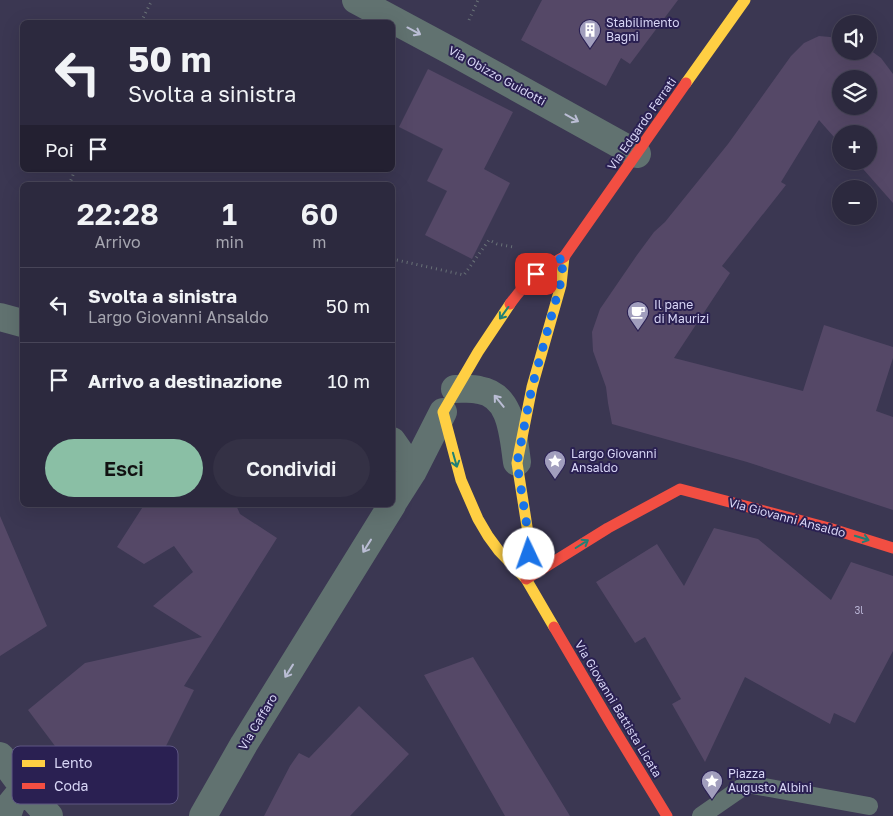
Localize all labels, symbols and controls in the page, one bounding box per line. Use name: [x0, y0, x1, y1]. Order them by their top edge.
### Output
place label: Stabilimento Bagni: [606, 15, 680, 44]
map controls: [832, 15, 877, 225]
button: sound: [832, 15, 877, 60]
building icon: Stabilimento Bagni: [578, 18, 602, 49]
one-way arrow: [406, 27, 421, 36]
text: 50 m: [128, 38, 211, 80]
icon: left: [45, 40, 110, 105]
street label: Via Obizzo Guidotti: [446, 43, 549, 109]
button: layers: [832, 70, 877, 115]
street label: Via Edgardo Ferrati: [604, 74, 679, 173]
text: Svolta a sinistra: [128, 80, 296, 107]
one-way arrow: [564, 114, 579, 123]
button: +: [832, 125, 877, 170]
icon: arrive: [84, 135, 112, 163]
text: Poi: [45, 138, 74, 161]
button: −: [832, 180, 877, 225]
text: 22:28: [77, 196, 159, 232]
text: 1: [222, 196, 237, 232]
text: 60: [300, 196, 338, 232]
text: Arrivo: [95, 232, 141, 252]
text: min: [215, 232, 244, 252]
text: m: [312, 232, 326, 252]
pin: [515, 253, 557, 295]
icon: arrive: [522, 260, 550, 288]
text: Svolta a sinistra: [88, 284, 237, 307]
icon: left: [45, 291, 73, 319]
text: 50 m: [326, 294, 370, 317]
place label: Il pane di Maurizi: [654, 297, 709, 326]
cafe icon: Il pane di Maurizi: [626, 300, 650, 331]
one-way arrow: [499, 306, 509, 320]
text: Largo Giovanni Ansaldo: [88, 307, 269, 327]
icon: arrive: [45, 366, 73, 394]
text: Arrivo a destinazione: [88, 369, 282, 392]
text: 10 m: [327, 369, 370, 392]
one-way arrow: [493, 394, 504, 407]
button: Esci: [45, 439, 203, 497]
button: Condividi: [213, 439, 370, 497]
place label: Largo Giovanni Ansaldo: [571, 446, 657, 475]
place icon: Largo Giovanni Ansaldo: [543, 449, 567, 480]
one-way arrow: [450, 451, 460, 467]
street label: Via Giovanni Ansaldo: [727, 495, 847, 540]
position arrow: [502, 527, 554, 579]
one-way arrow: [853, 534, 869, 544]
one-way arrow: [361, 539, 371, 553]
one-way arrow: [575, 539, 589, 549]
house number: 3l: [854, 604, 864, 616]
street label: Via Giovanni Battista Licata: [572, 638, 665, 780]
one-way arrow: [283, 663, 293, 677]
street label: Via Caffaro: [235, 691, 280, 753]
legend: [12, 746, 178, 804]
text: Lento: [54, 754, 92, 771]
place label: Piazza Augusto Albini: [728, 766, 812, 795]
place icon: Piazza Augusto Albini: [700, 769, 724, 800]
text: Coda: [54, 777, 88, 794]

